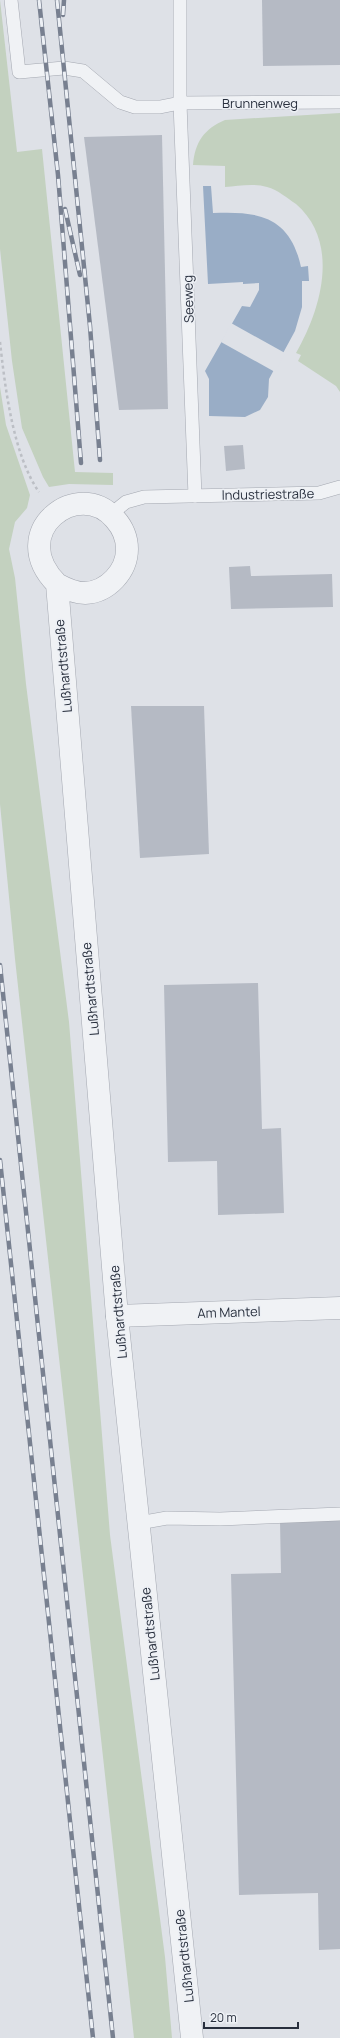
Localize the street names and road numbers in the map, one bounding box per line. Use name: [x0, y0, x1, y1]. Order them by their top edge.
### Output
street label: Brunnenweg: [222, 94, 298, 112]
street label: Seeweg: [178, 275, 198, 323]
street label: Industriestraße: [222, 484, 315, 504]
street label: Lußhardtstraße: [50, 618, 76, 713]
street label: Lußhardtstraße: [77, 941, 103, 1036]
street label: Lußhardtstraße: [105, 1264, 131, 1359]
street label: Am Mantel: [197, 1302, 261, 1322]
street label: Lußhardtstraße: [136, 1586, 164, 1681]
street label: Lußhardtstraße: [170, 1908, 198, 2003]

